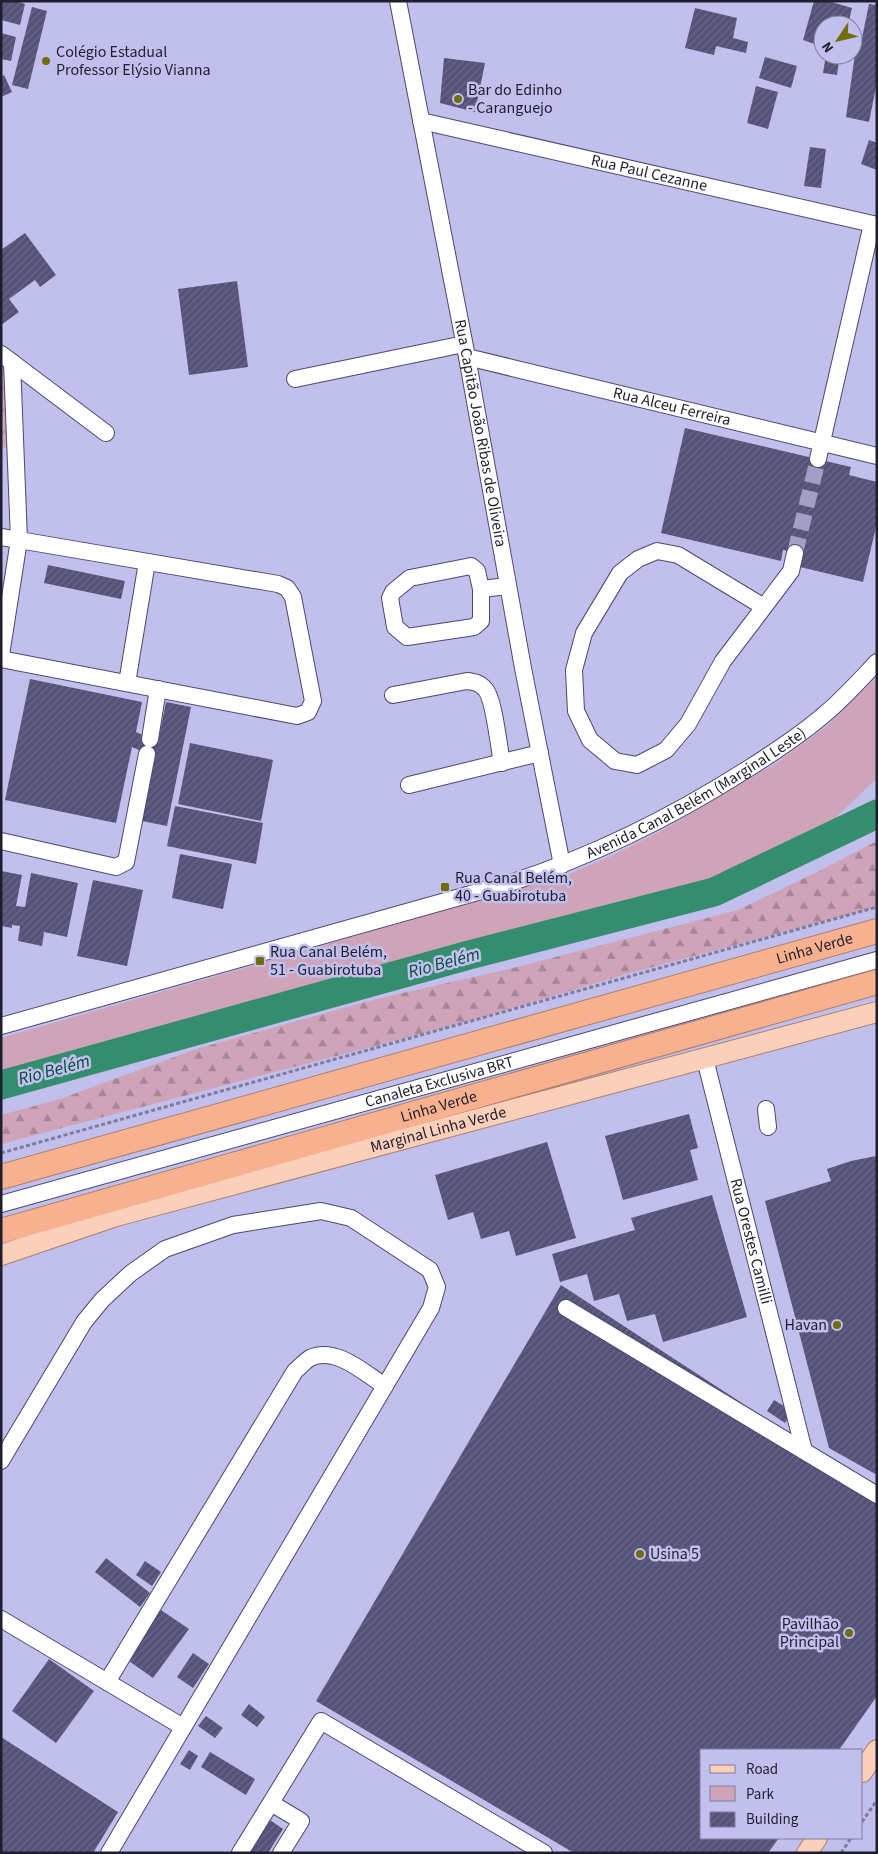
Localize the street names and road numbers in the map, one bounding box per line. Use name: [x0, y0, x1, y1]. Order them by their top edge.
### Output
street label: Rua Paul Cezanne: [589, 149, 709, 197]
street label: Rua Capitão João Ribas de Oliveira: [449, 317, 512, 549]
street label: Rua Alceu Ferreira: [611, 382, 733, 431]
street label: Avenida Canal Belém (Marginal Leste): [583, 722, 811, 864]
street label: Linha Verde: [774, 927, 855, 970]
street label: Canaleta Exclusiva BRT: [363, 1051, 516, 1113]
street label: Linha Verde: [398, 1085, 480, 1128]
street label: Marginal Linha Verde: [368, 1101, 509, 1158]
street label: Rua Orestes Camilli: [725, 1176, 778, 1307]

